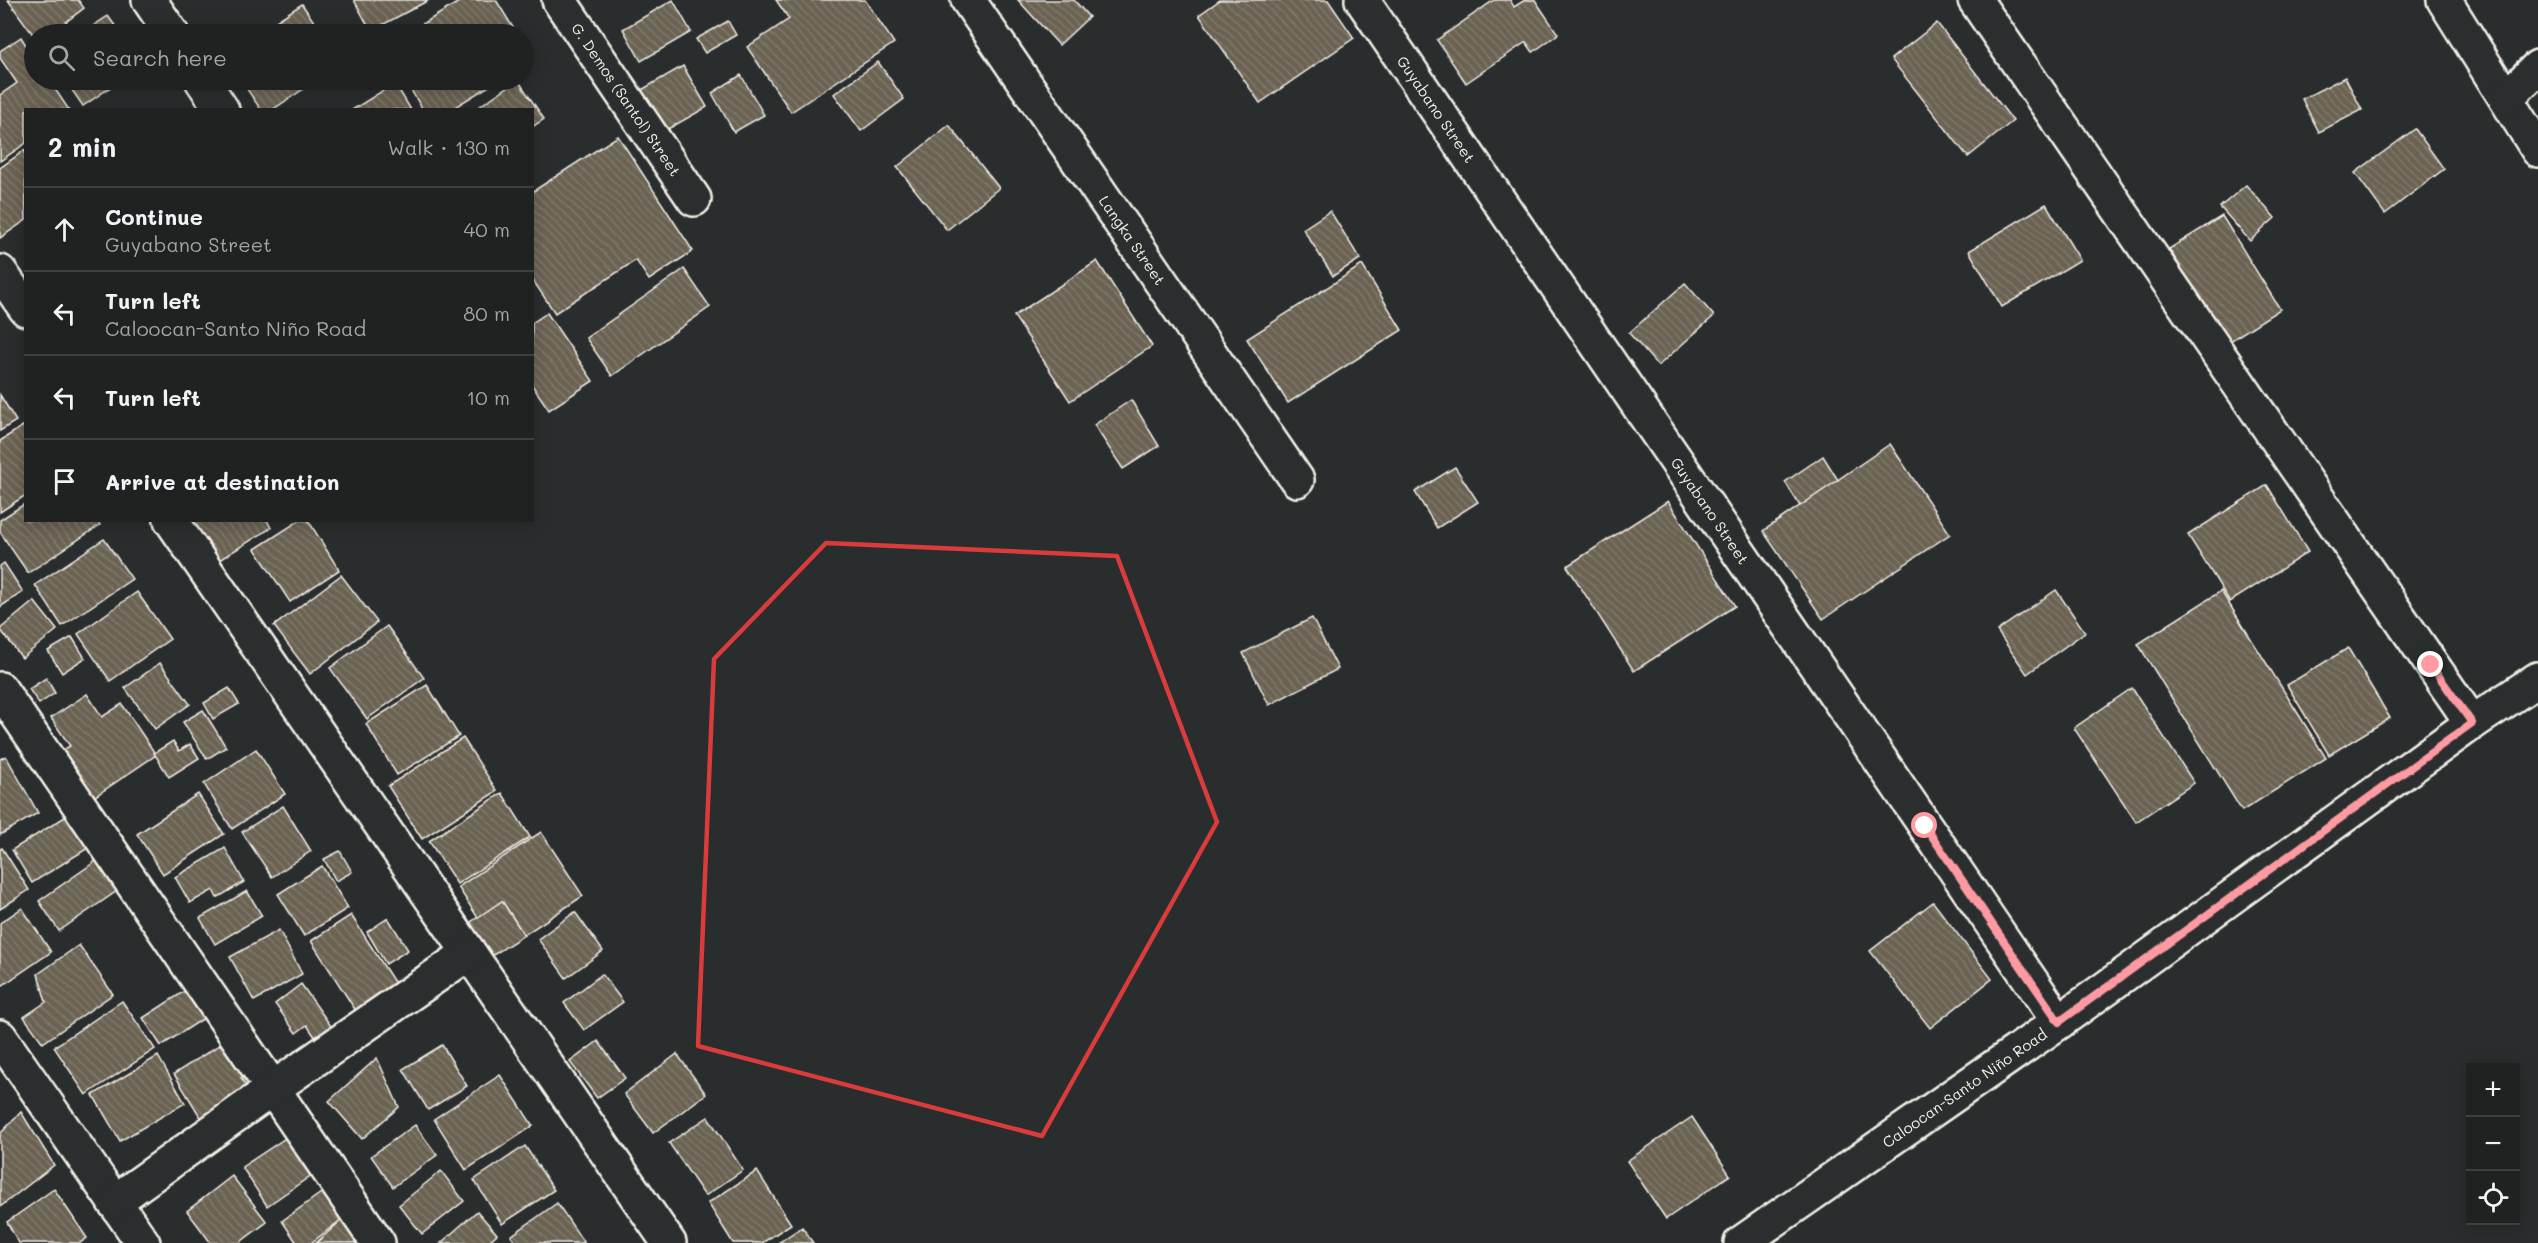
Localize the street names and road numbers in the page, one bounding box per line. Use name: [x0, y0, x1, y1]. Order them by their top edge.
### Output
street label: G. Demos (Santol) Street: [567, 19, 686, 180]
street label: Guyabano Street: [1393, 52, 1480, 166]
street label: Langka Street: [1095, 191, 1170, 289]
street label: Guyabano Street: [1667, 453, 1754, 568]
street label: Caloocan-Santo Niño Road: [1878, 1024, 2051, 1152]

